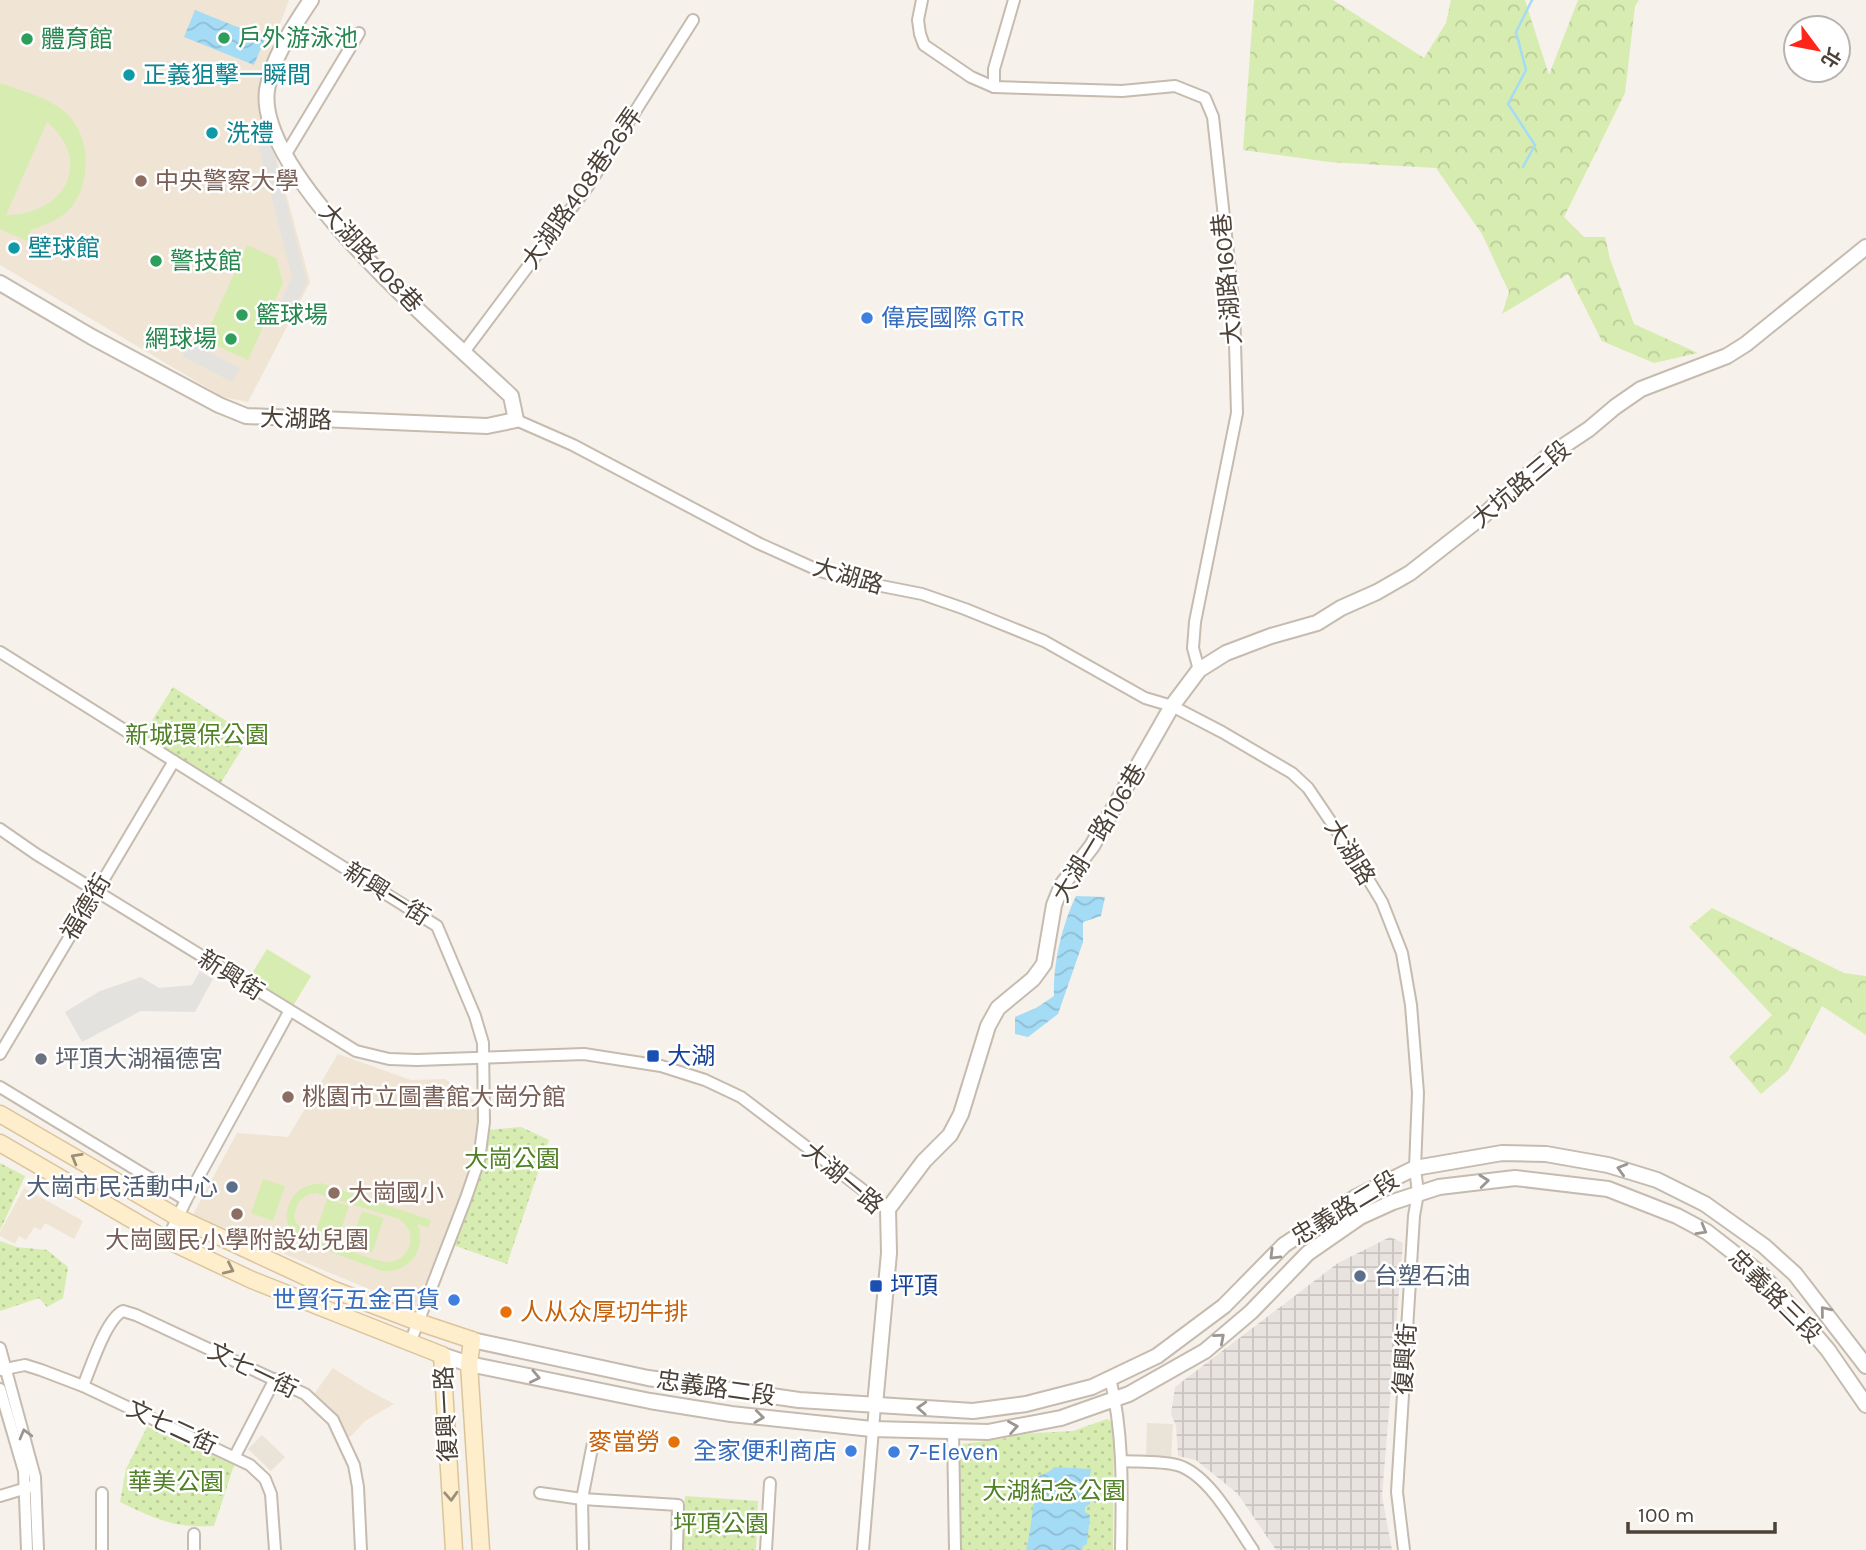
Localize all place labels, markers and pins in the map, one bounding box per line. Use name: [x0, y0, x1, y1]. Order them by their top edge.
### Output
place label: 戶外游泳池: [238, 24, 358, 52]
place label: 體育館: [41, 25, 113, 53]
marker: 戶外游泳池: [216, 30, 232, 46]
marker: 體育館: [19, 31, 35, 47]
place label: 正義狙擊一瞬間: [143, 61, 311, 89]
marker: 正義狙擊一瞬間: [121, 67, 137, 83]
place label: 洗禮: [226, 119, 274, 147]
marker: 洗禮: [204, 125, 220, 141]
place label: 中央警察大學: [155, 167, 299, 195]
marker: 中央警察大學: [133, 173, 149, 189]
place label: 壁球館: [28, 234, 100, 262]
marker: 壁球館: [6, 240, 22, 256]
place label: 警技館: [170, 247, 242, 275]
marker: 警技館: [148, 253, 164, 269]
place label: 籃球場: [256, 301, 328, 329]
place label: 偉宸國際 GTR: [881, 304, 1025, 332]
marker: 籃球場: [234, 307, 250, 323]
marker: 偉宸國際 GTR: [859, 310, 875, 326]
place label: 網球場: [145, 325, 217, 353]
marker: 網球場: [223, 331, 239, 347]
place label: 大湖: [667, 1042, 715, 1070]
place label: 坪頂大湖福德宮: [55, 1045, 223, 1073]
marker: 大湖: [645, 1048, 661, 1064]
marker: 坪頂大湖福德宮: [33, 1051, 49, 1067]
place label: 桃園市立圖書館大崗分館: [302, 1083, 566, 1111]
marker: 桃園市立圖書館大崗分館: [280, 1089, 296, 1105]
place label: 大崗市民活動中心: [26, 1173, 218, 1201]
marker: 大崗市民活動中心: [224, 1179, 240, 1195]
place label: 大崗國小: [348, 1179, 444, 1207]
marker: 大崗國小: [326, 1185, 342, 1201]
marker: 大崗國民小學附設幼兒園: [229, 1206, 245, 1222]
place label: 大崗國民小學附設幼兒園: [105, 1226, 369, 1254]
place label: 台塑石油: [1374, 1262, 1470, 1290]
marker: 台塑石油: [1352, 1268, 1368, 1284]
place label: 坪頂: [890, 1272, 938, 1300]
marker: 坪頂: [868, 1278, 884, 1294]
place label: 世貿行五金百貨: [272, 1286, 440, 1314]
marker: 世貿行五金百貨: [446, 1292, 462, 1308]
place label: 人从众厚切牛排: [520, 1298, 688, 1326]
marker: 人从众厚切牛排: [498, 1304, 514, 1320]
place label: 麥當勞: [588, 1428, 660, 1456]
marker: 麥當勞: [666, 1434, 682, 1450]
place label: 全家便利商店: [693, 1437, 837, 1465]
place label: 7-Eleven: [908, 1438, 999, 1466]
marker: 全家便利商店: [843, 1443, 859, 1459]
marker: 7-Eleven: [886, 1444, 902, 1460]

